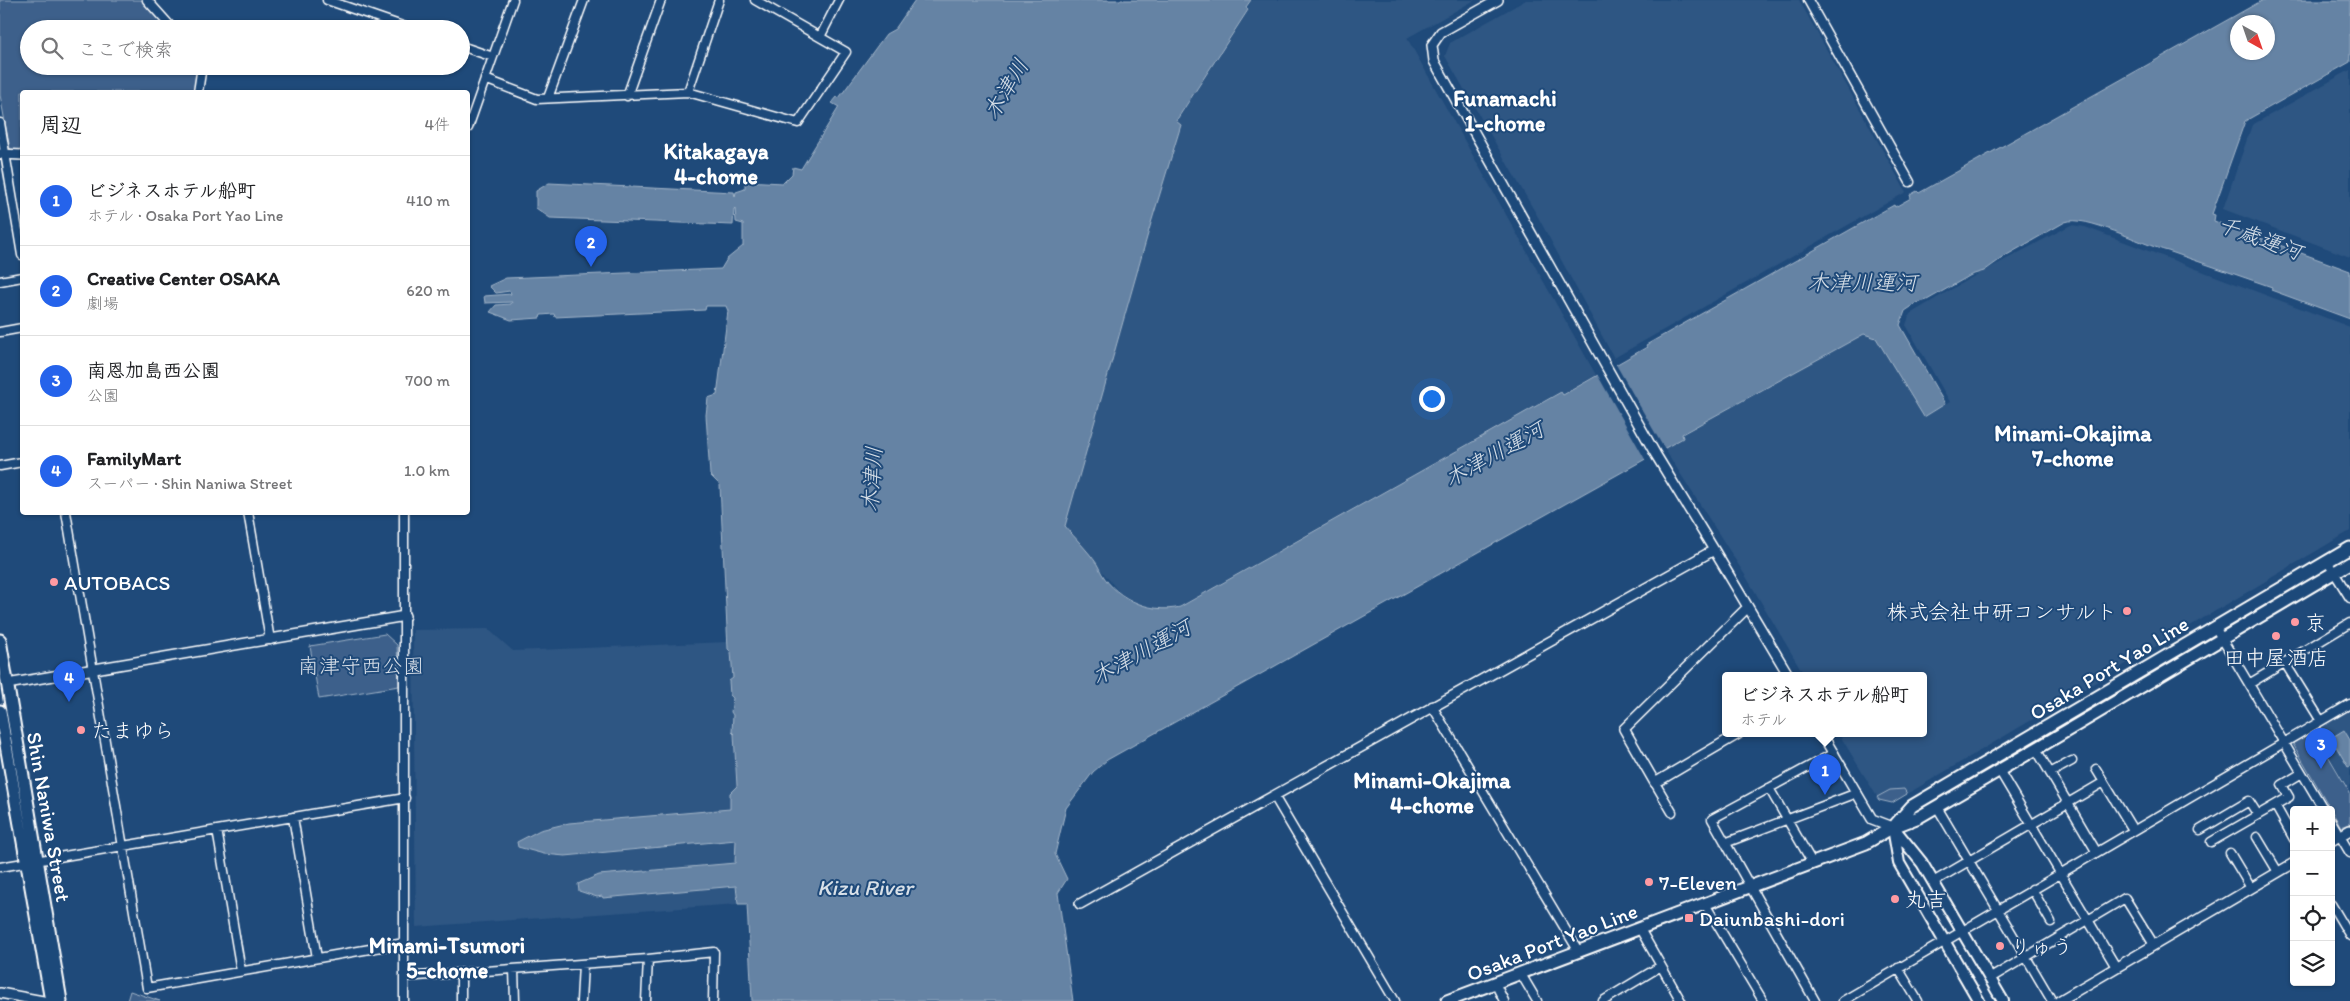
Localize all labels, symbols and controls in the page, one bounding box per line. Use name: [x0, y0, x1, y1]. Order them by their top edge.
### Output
north arrow: [2230, 15, 2275, 60]
search box: [20, 20, 470, 75]
icon: search: [38, 34, 66, 62]
text: ここで検索: [78, 38, 173, 61]
water label: 木津川: [977, 54, 1035, 124]
district label: Funamachi 1-chome: [1453, 85, 1557, 137]
text: 周辺: [40, 112, 82, 137]
text: 4件: [424, 115, 450, 134]
district label: Kitakagaya 4-chome: [663, 138, 769, 190]
text: ビジネスホテル船町: [87, 179, 256, 202]
text: 1: [52, 191, 60, 210]
text: 410 m: [406, 191, 450, 210]
text: ホテル · Osaka Port Yao Line: [87, 206, 283, 225]
water label: 千歳運河: [2214, 210, 2309, 267]
pin: 2: [575, 226, 607, 267]
text: Creative Center OSAKA: [87, 267, 280, 290]
water label: 木津川運河: [1807, 269, 1920, 296]
text: 2: [52, 281, 60, 300]
text: 620 m: [406, 281, 450, 300]
text: 劇場: [87, 294, 119, 313]
text: 南恩加島西公園: [87, 359, 220, 382]
text: 3: [52, 371, 60, 390]
text: 700 m: [405, 371, 450, 390]
text: 公園: [87, 386, 119, 405]
your location: [1419, 386, 1445, 412]
water label: 木津川運河: [1439, 414, 1551, 492]
district label: Minami-Okajima 7-chome: [1994, 420, 2152, 472]
water label: 木津川: [856, 445, 888, 513]
text: FamilyMart: [87, 447, 181, 470]
text: 4: [51, 461, 61, 480]
text: 1.0 km: [404, 461, 450, 480]
text: スーパー · Shin Naniwa Street: [87, 474, 292, 493]
place label: AUTOBACS: [64, 570, 170, 595]
marker: AUTOBACS: [48, 576, 60, 588]
place label: 株式会社中研コンサルト: [1887, 599, 2117, 624]
marker: 株式会社中研コンサルト: [2121, 605, 2133, 617]
place label: 京: [2305, 610, 2326, 635]
street label: Osaka Port Yao Line: [2025, 611, 2193, 725]
water label: 木津川運河: [1086, 612, 1198, 690]
marker: 京: [2289, 616, 2301, 628]
marker: 田中屋酒店: [2270, 630, 2282, 642]
place label: 田中屋酒店: [2224, 645, 2329, 670]
park label: 南津守西公園: [298, 653, 424, 678]
pin: 4: [53, 661, 85, 702]
popup: [1722, 672, 1927, 737]
text: ビジネスホテル船町: [1740, 683, 1909, 706]
text: ホテル: [1740, 710, 1787, 729]
place label: たまゆら: [91, 718, 175, 743]
marker: たまゆら: [75, 724, 87, 736]
pin: 3: [2305, 728, 2337, 769]
street label: Shin Naniwa Street: [22, 730, 76, 904]
pin: 1: [1809, 754, 1841, 795]
district label: Minami-Okajima 4-chome: [1353, 767, 1511, 819]
map controls: [2290, 806, 2335, 986]
button: +: [2290, 806, 2335, 851]
button: −: [2290, 851, 2335, 896]
place label: 7-Eleven: [1659, 870, 1737, 895]
water label: Kizu River: [817, 874, 915, 901]
marker: 7-Eleven: [1643, 876, 1655, 888]
place label: 丸吉: [1905, 887, 1947, 912]
marker: 丸吉: [1889, 893, 1901, 905]
button: locate: [2290, 896, 2335, 941]
street label: Osaka Port Yao Line: [1463, 898, 1641, 986]
place label: Daiunbashi-dori: [1699, 906, 1845, 931]
marker: Daiunbashi-dori: [1683, 912, 1695, 924]
district label: Minami-Tsumori 5-chome: [369, 932, 525, 984]
place label: りゅう: [2010, 934, 2073, 959]
marker: りゅう: [1994, 940, 2006, 952]
button: layers: [2290, 941, 2335, 986]

